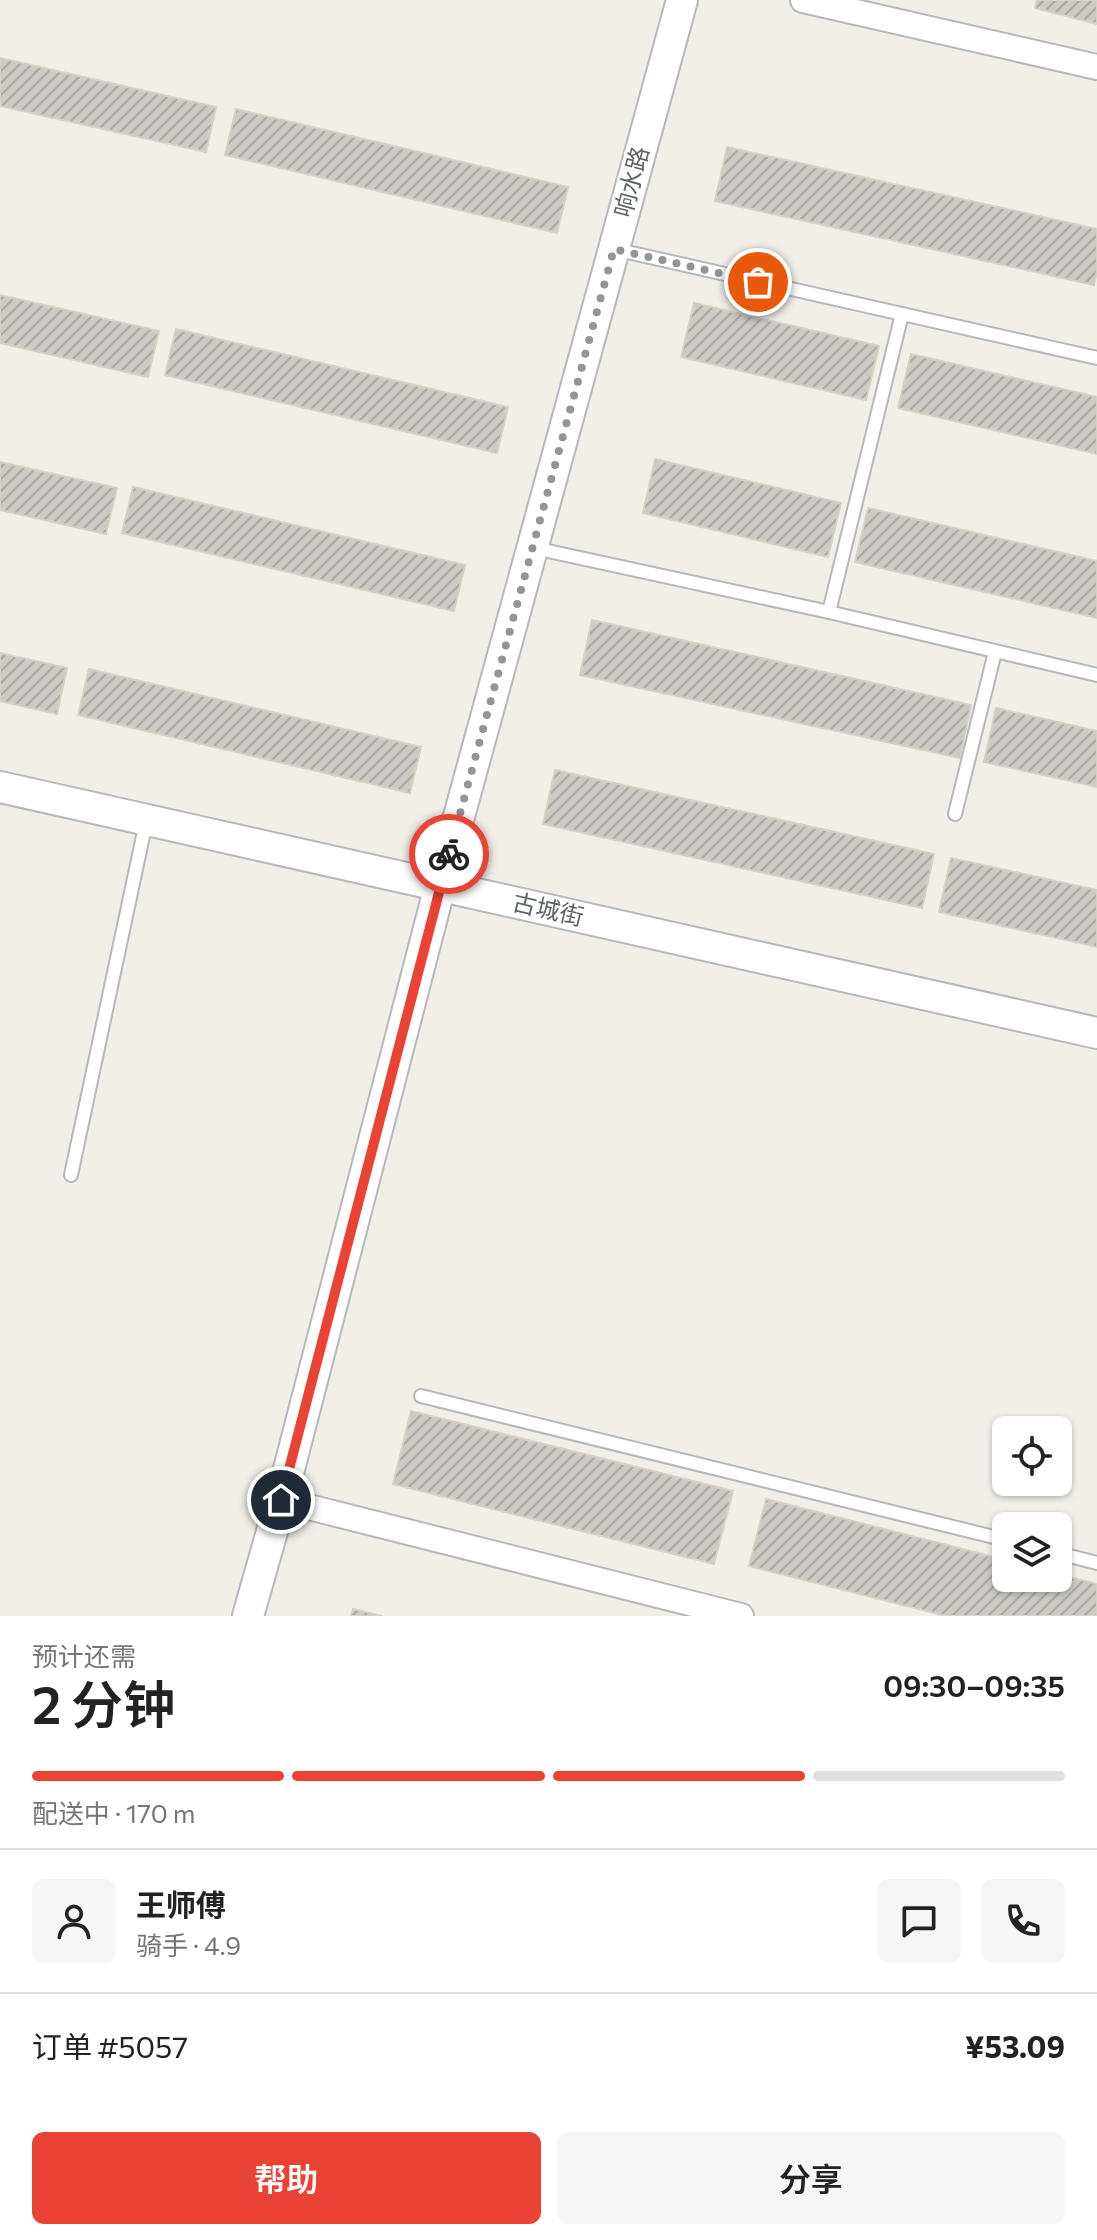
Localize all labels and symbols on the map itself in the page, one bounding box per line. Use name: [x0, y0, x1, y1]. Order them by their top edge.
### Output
street label: 响水路: [607, 143, 654, 220]
pin: [724, 248, 792, 316]
courier: [409, 814, 489, 894]
street label: 古城街: [510, 886, 587, 931]
pin: [247, 1466, 315, 1534]

